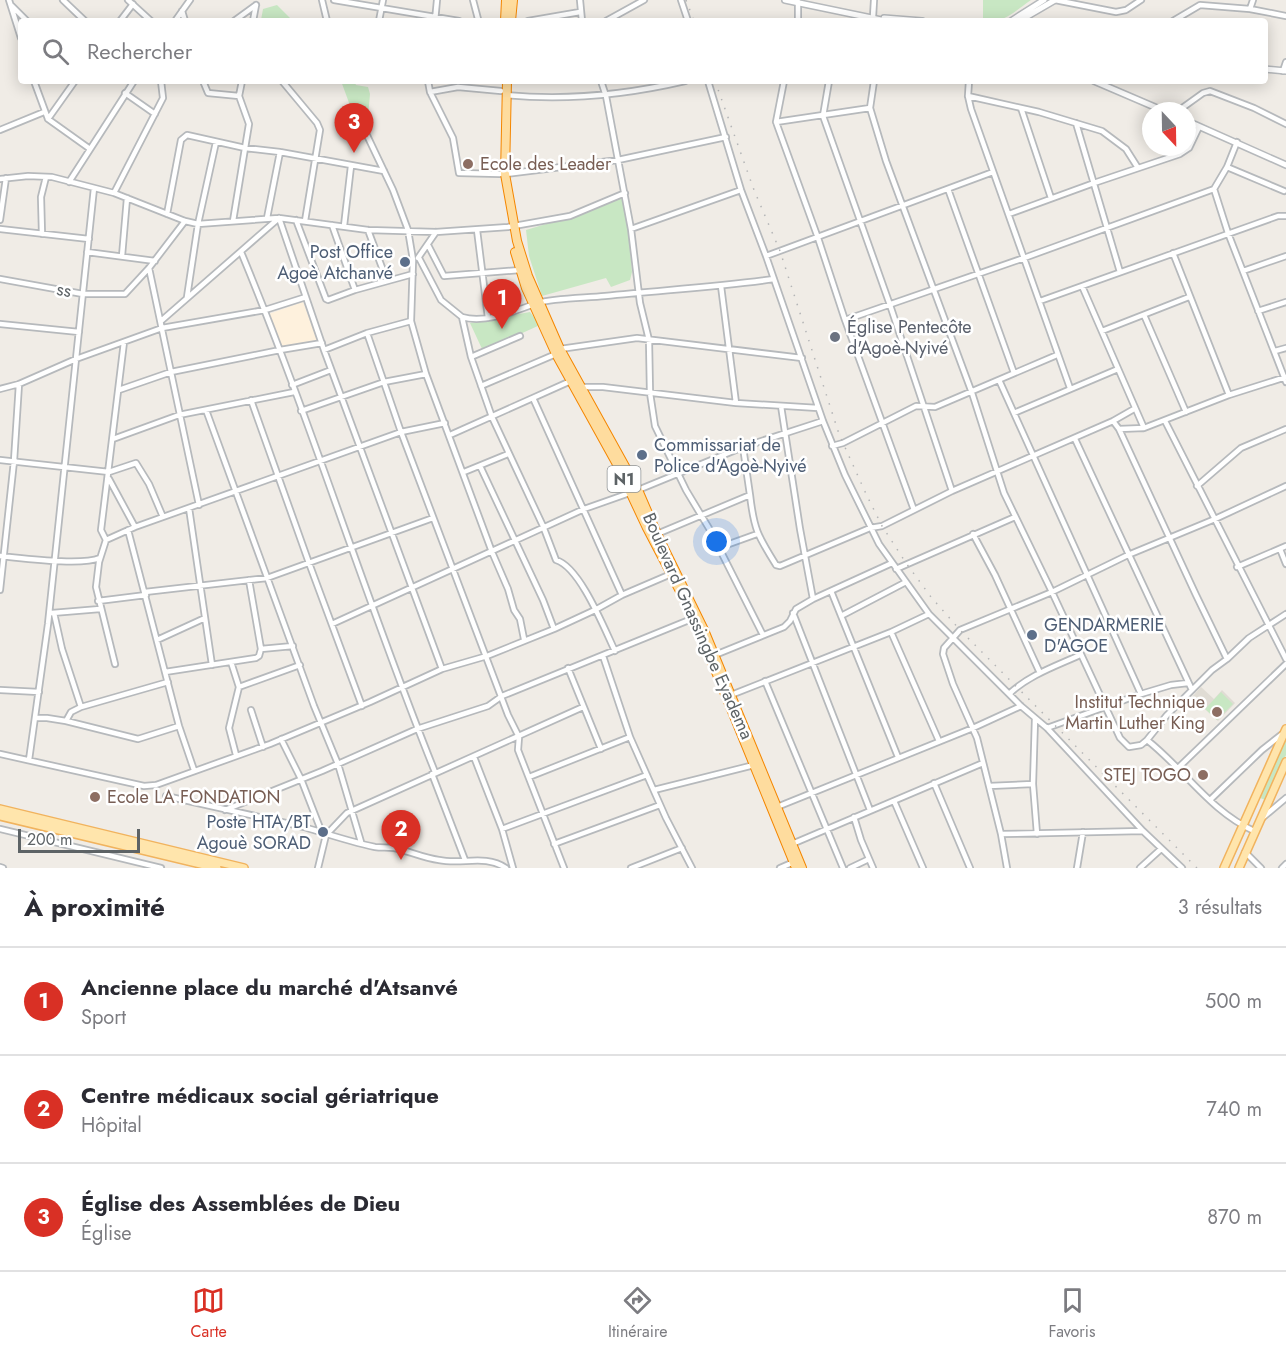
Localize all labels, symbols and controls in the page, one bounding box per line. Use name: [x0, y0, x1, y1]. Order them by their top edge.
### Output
search box: [18, 18, 1268, 84]
icon: search: [39, 35, 72, 68]
text: Rechercher: [87, 35, 192, 67]
north arrow: [1142, 102, 1196, 156]
pin: 3: [334, 104, 374, 153]
place label: Ecole des Leader: [480, 151, 612, 177]
marker: Ecole des Leader: [461, 157, 475, 171]
place label: Post Office Agoè Atchanvé: [277, 239, 393, 286]
marker: Post Office Agoè Atchanvé: [398, 255, 412, 269]
street label: ss: [55, 276, 73, 304]
pin: 1: [482, 280, 522, 329]
place label: Église Pentecôte d'Agoè-Nyivé: [847, 314, 972, 361]
marker: Église Pentecôte d'Agoè-Nyivé: [828, 330, 842, 344]
place label: Commissariat de Police d'Agoè-Nyivé: [654, 432, 806, 479]
marker: Commissariat de Police d'Agoè-Nyivé: [635, 448, 649, 462]
road number: N1: [608, 466, 640, 492]
street label: Boulevard Gnassingbe Eyadema: [636, 509, 760, 743]
your location: [702, 527, 731, 556]
place label: GENDARMERIE D'AGOE: [1044, 612, 1164, 659]
marker: GENDARMERIE D'AGOE: [1025, 628, 1039, 642]
place label: Institut Technique Martin Luther King: [1065, 689, 1205, 736]
marker: Institut Technique Martin Luther King: [1210, 705, 1224, 719]
place label: STEJ TOGO: [1103, 762, 1191, 788]
marker: STEJ TOGO: [1196, 768, 1210, 782]
place label: Ecole LA FONDATION: [107, 784, 281, 810]
marker: Ecole LA FONDATION: [88, 790, 102, 804]
place label: Poste HTA/BT Agouè SORAD: [197, 809, 312, 856]
pin: 2: [382, 810, 420, 860]
marker: Poste HTA/BT Agouè SORAD: [316, 825, 330, 839]
scale bar: [18, 826, 140, 854]
text: 200 m: [27, 828, 73, 851]
text: À proximité: [24, 888, 165, 926]
text: 3 résultats: [1178, 893, 1262, 922]
text: Ancienne place du marché d'Atsanvé: [81, 971, 458, 1003]
text: 1: [38, 987, 49, 1016]
text: 500 m: [1205, 987, 1262, 1016]
text: Sport: [81, 1003, 126, 1032]
text: Centre médicaux social gériatrique: [81, 1079, 439, 1111]
text: 2: [37, 1095, 50, 1124]
text: 740 m: [1206, 1095, 1262, 1124]
text: Hôpital: [81, 1111, 142, 1140]
text: Église des Assemblées de Dieu: [81, 1187, 400, 1219]
text: 3: [37, 1203, 50, 1232]
text: 870 m: [1207, 1203, 1262, 1232]
text: Église: [81, 1219, 132, 1248]
tab: Carte: [191, 1284, 227, 1343]
tab: Itinéraire: [608, 1284, 667, 1343]
tab: Favoris: [1049, 1284, 1095, 1343]

